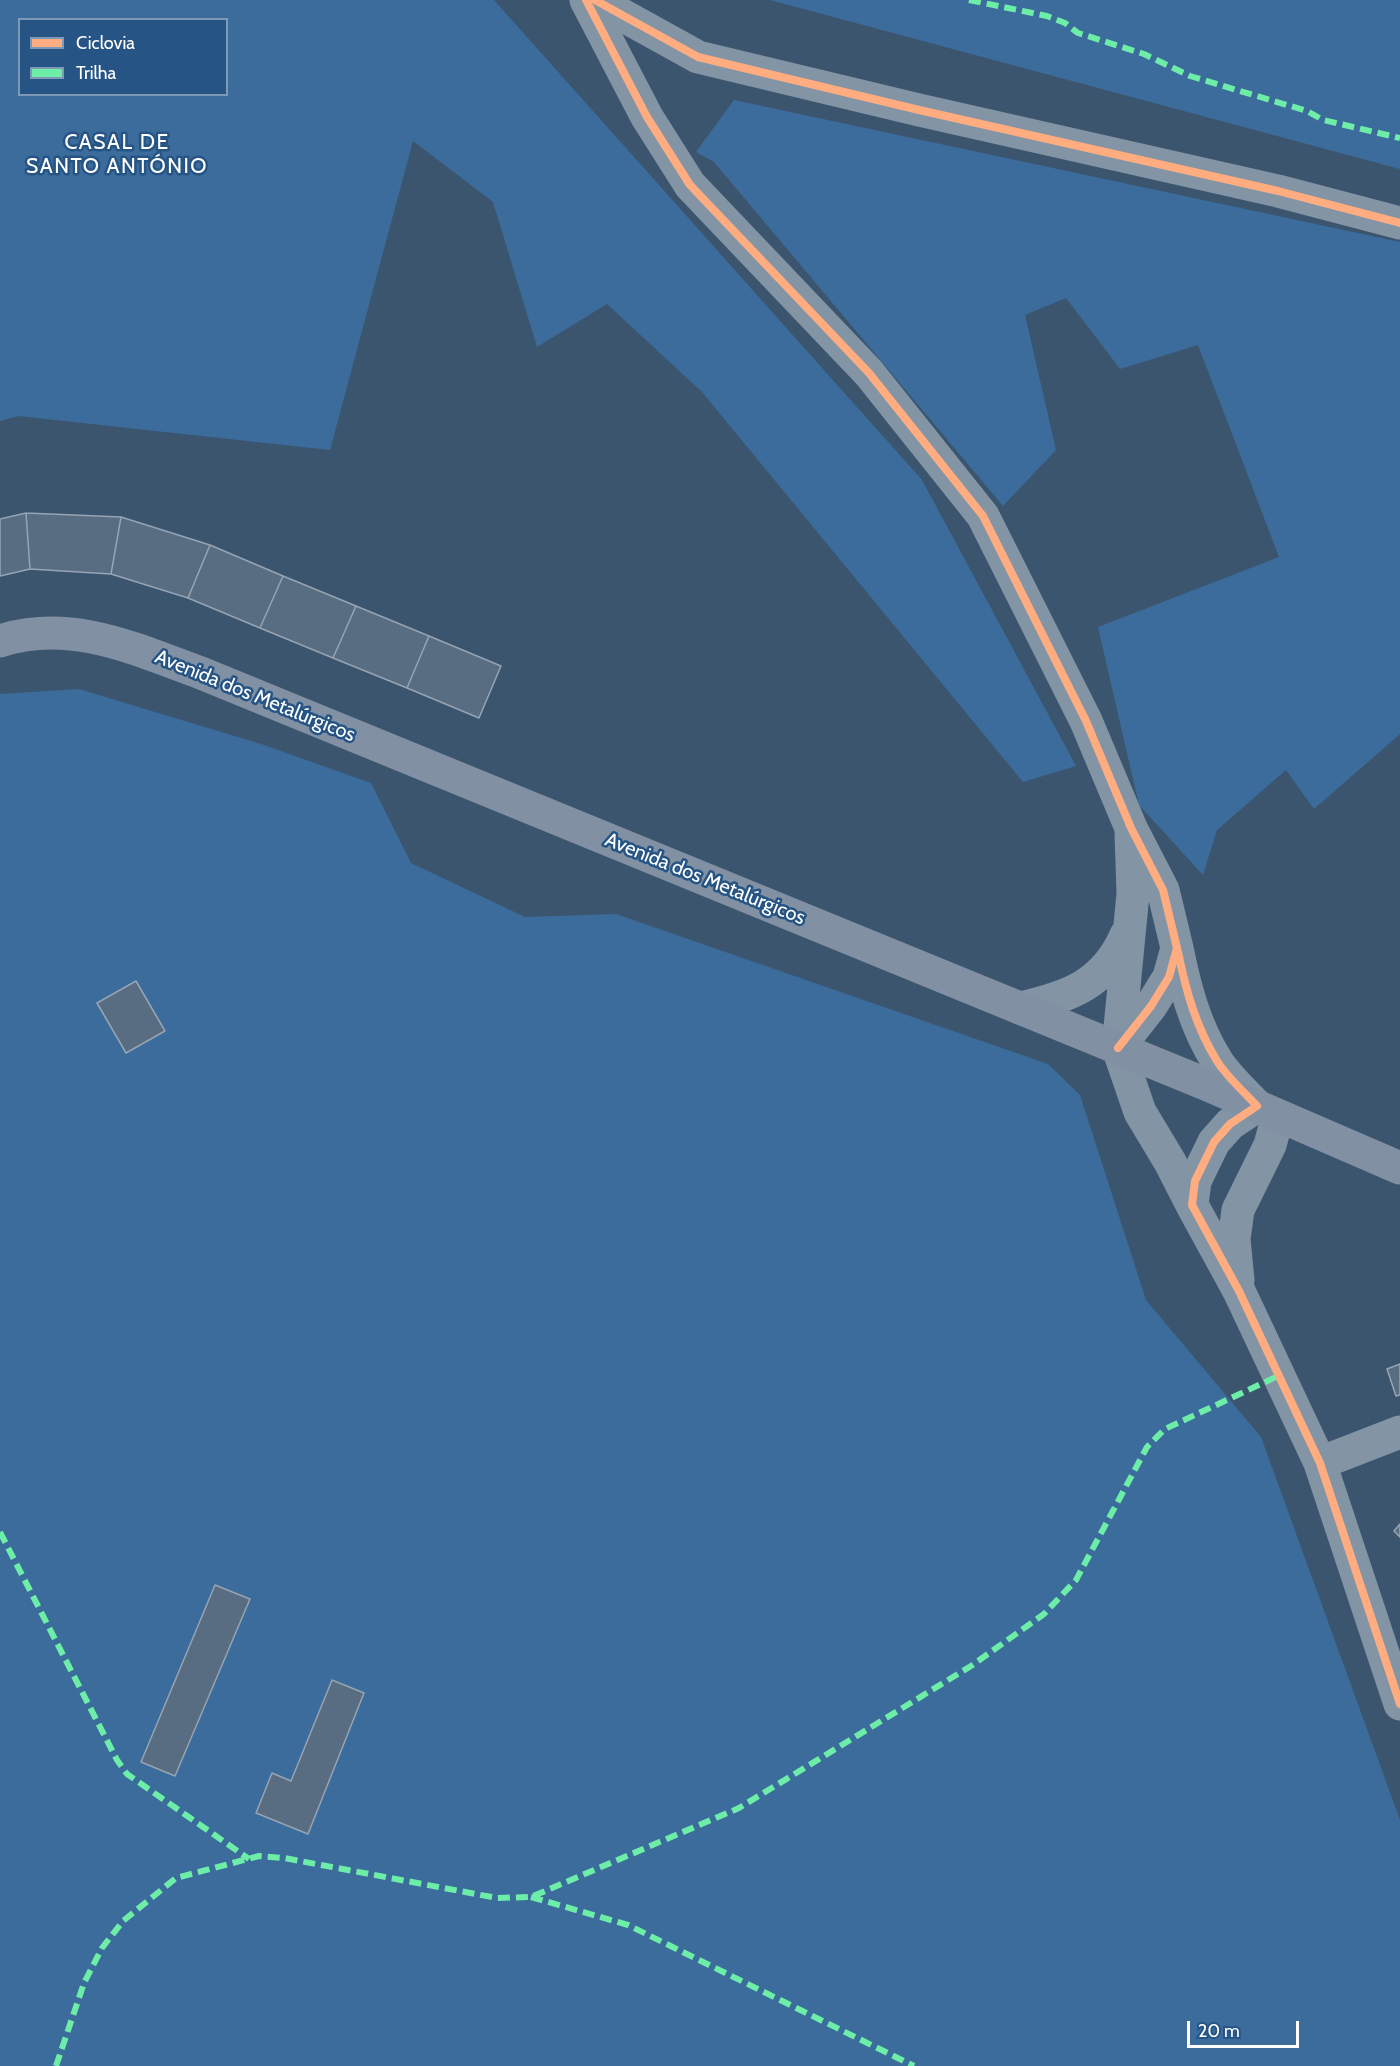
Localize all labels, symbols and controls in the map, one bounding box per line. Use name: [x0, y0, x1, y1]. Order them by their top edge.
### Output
legend: [18, 18, 228, 96]
text: Ciclovia: [76, 32, 135, 54]
text: Trilha: [76, 62, 116, 84]
district label: CASAL DE SANTO ANTÓNIO: [26, 130, 208, 180]
street label: Avenida dos Metalúrgicos: [151, 645, 359, 747]
street label: Avenida dos Metalúrgicos: [601, 828, 809, 930]
scale bar: [1190, 2009, 1302, 2047]
text: 20 m: [1198, 2020, 1240, 2042]

